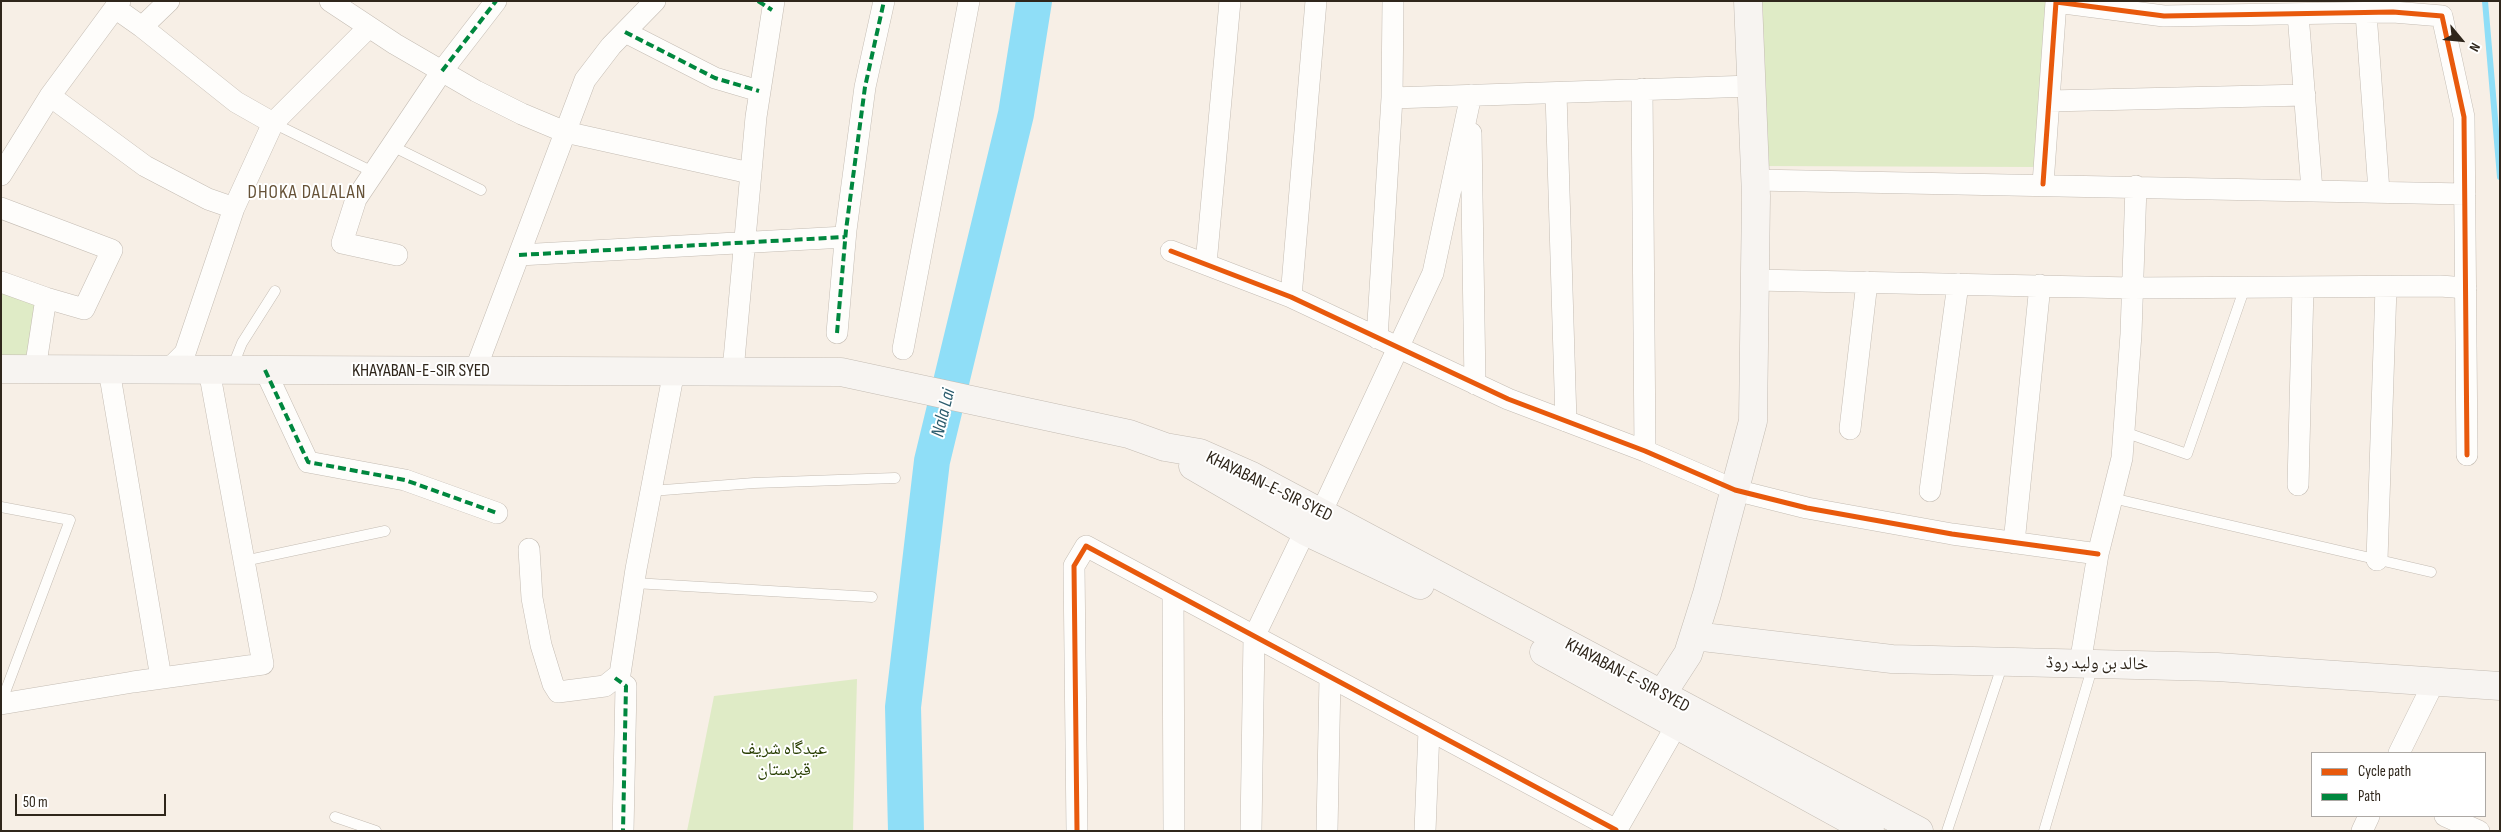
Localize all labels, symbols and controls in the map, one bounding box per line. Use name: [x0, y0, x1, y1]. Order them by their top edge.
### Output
north arrow: [2436, 15, 2486, 65]
text: N: [2465, 40, 2484, 55]
district label: DHOKA DALALAN: [246, 182, 368, 204]
street label: KHAYABAN-E-SIR SYED: [352, 360, 490, 382]
water label: Nala Lai: [927, 386, 961, 440]
street label: KHAYABAN-E-SIR SYED: [1202, 447, 1336, 527]
street label: KHAYABAN-E-SIR SYED: [1561, 634, 1693, 718]
street label: خالد بن ولید روڈ: [2046, 652, 2148, 676]
park label: عیدگاہ شریف قبرستان: [741, 738, 827, 781]
legend: [2311, 752, 2486, 817]
text: Cycle path: [2358, 762, 2411, 781]
scale bar: [18, 784, 169, 816]
text: Path: [2358, 787, 2381, 806]
text: 50 m: [23, 793, 48, 812]

